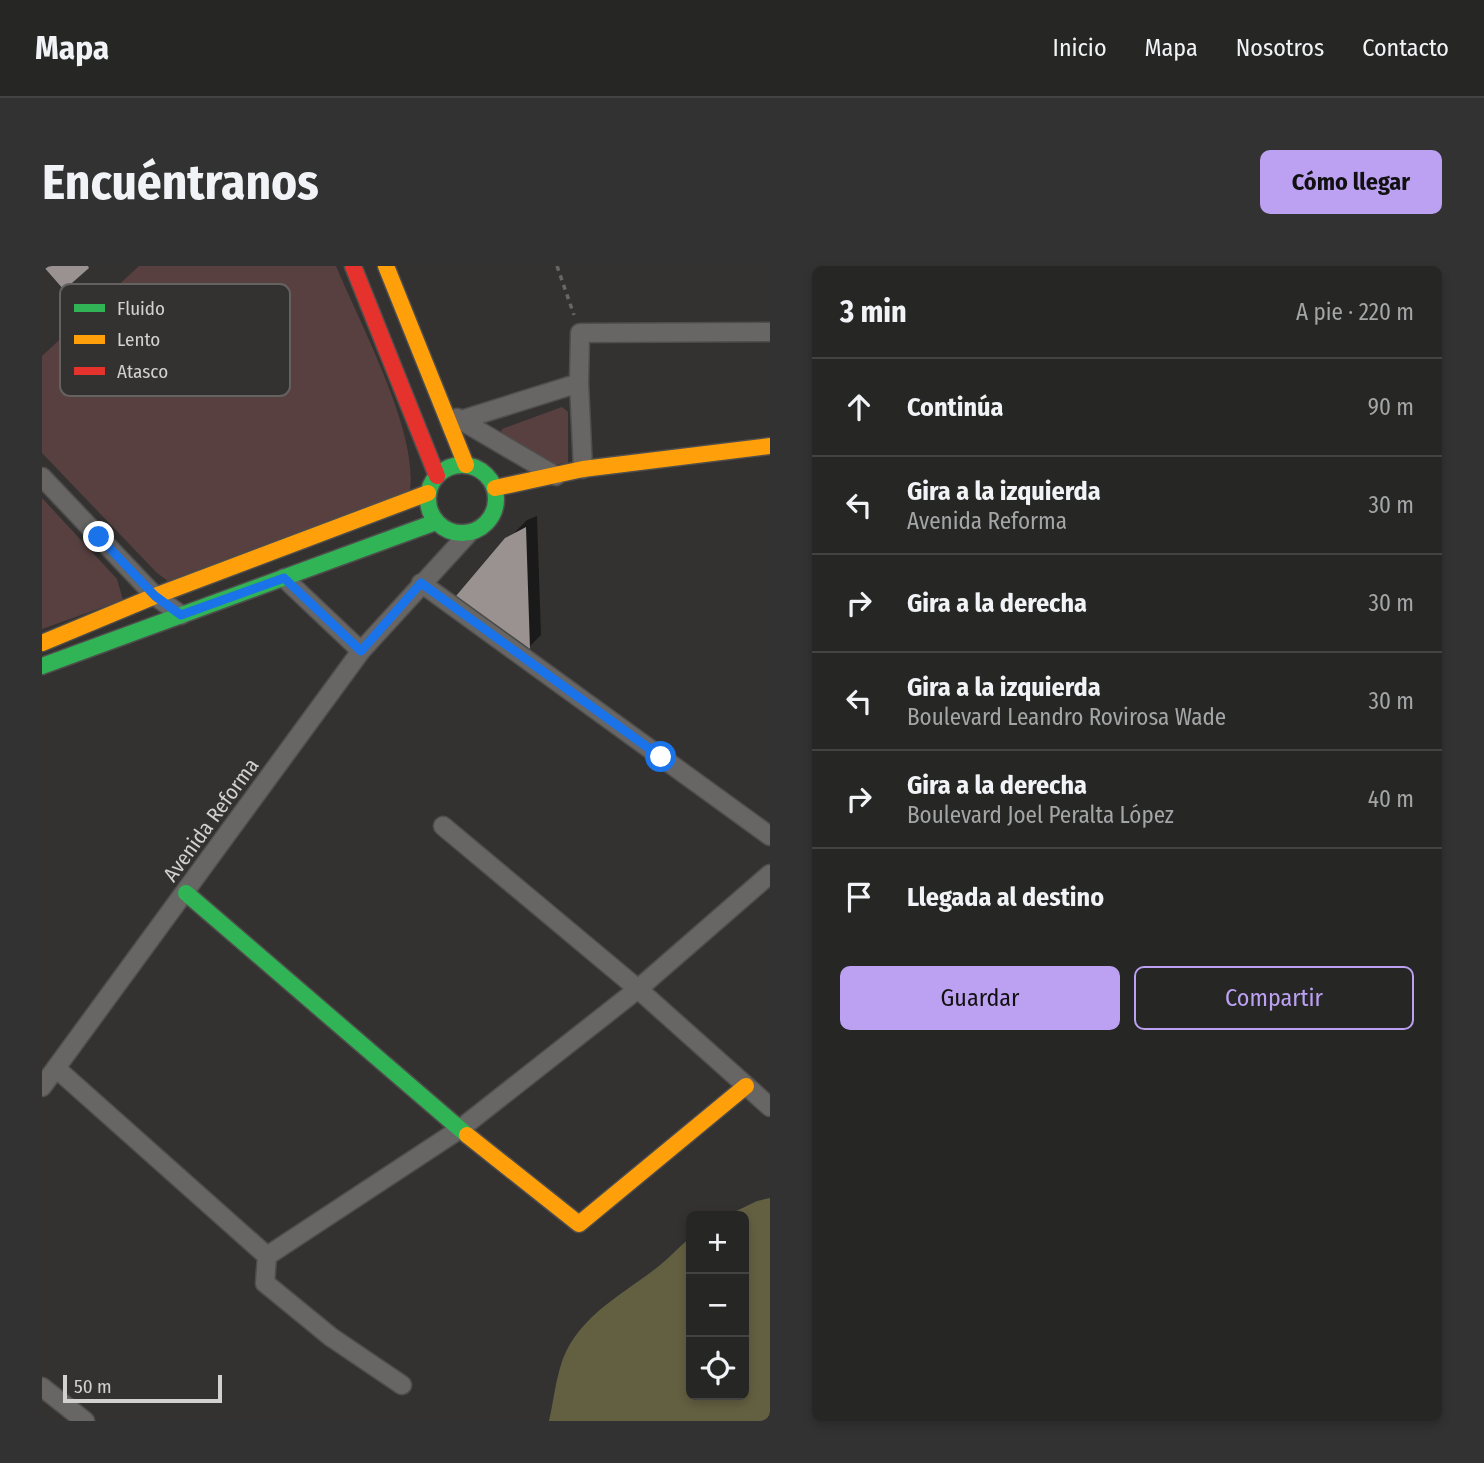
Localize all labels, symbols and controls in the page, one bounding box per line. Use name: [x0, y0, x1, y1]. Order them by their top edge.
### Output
text: Mapa: [35, 28, 109, 68]
text: Inicio: [1053, 34, 1107, 62]
text: Mapa: [1145, 34, 1198, 62]
text: Nosotros: [1236, 34, 1324, 62]
text: Contacto: [1362, 34, 1449, 62]
button: Cómo llegar: [1260, 150, 1442, 214]
text: Encuéntranos: [42, 153, 319, 212]
legend: [60, 284, 290, 396]
text: 3 min: [840, 294, 907, 330]
text: Fluido: [117, 297, 165, 320]
text: A pie · 220 m: [1296, 298, 1414, 326]
text: Lento: [117, 328, 160, 351]
text: Atasco: [117, 360, 168, 383]
icon: ahead: [840, 388, 878, 426]
text: Continúa: [907, 392, 1004, 423]
text: 90 m: [1368, 393, 1414, 421]
text: Gira a la izquierda: [907, 476, 1101, 507]
icon: left: [840, 486, 878, 524]
text: 30 m: [1369, 491, 1414, 519]
text: Avenida Reforma: [907, 507, 1067, 535]
route end: [83, 521, 114, 552]
icon: right: [840, 584, 878, 622]
text: Gira a la derecha: [907, 588, 1087, 619]
text: 30 m: [1369, 589, 1414, 617]
text: Gira a la izquierda: [907, 672, 1101, 703]
icon: left: [840, 682, 878, 720]
text: 30 m: [1369, 687, 1414, 715]
text: Boulevard Leandro Rovirosa Wade: [907, 703, 1226, 731]
route start: [645, 741, 676, 772]
street label: Avenida Reforma: [158, 753, 264, 887]
text: Gira a la derecha: [907, 770, 1087, 801]
icon: right: [840, 780, 878, 818]
text: 40 m: [1368, 785, 1414, 813]
text: Boulevard Joel Peralta López: [907, 801, 1174, 829]
icon: arrive: [840, 878, 878, 916]
text: Llegada al destino: [907, 882, 1104, 913]
button: Guardar: [840, 966, 1120, 1030]
button: Compartir: [1134, 966, 1414, 1030]
map controls: [686, 1211, 749, 1400]
button: +: [686, 1211, 749, 1274]
button: −: [686, 1274, 749, 1337]
button: locate: [686, 1337, 749, 1400]
scale bar: [63, 1372, 222, 1404]
text: 50 m: [74, 1375, 112, 1398]

